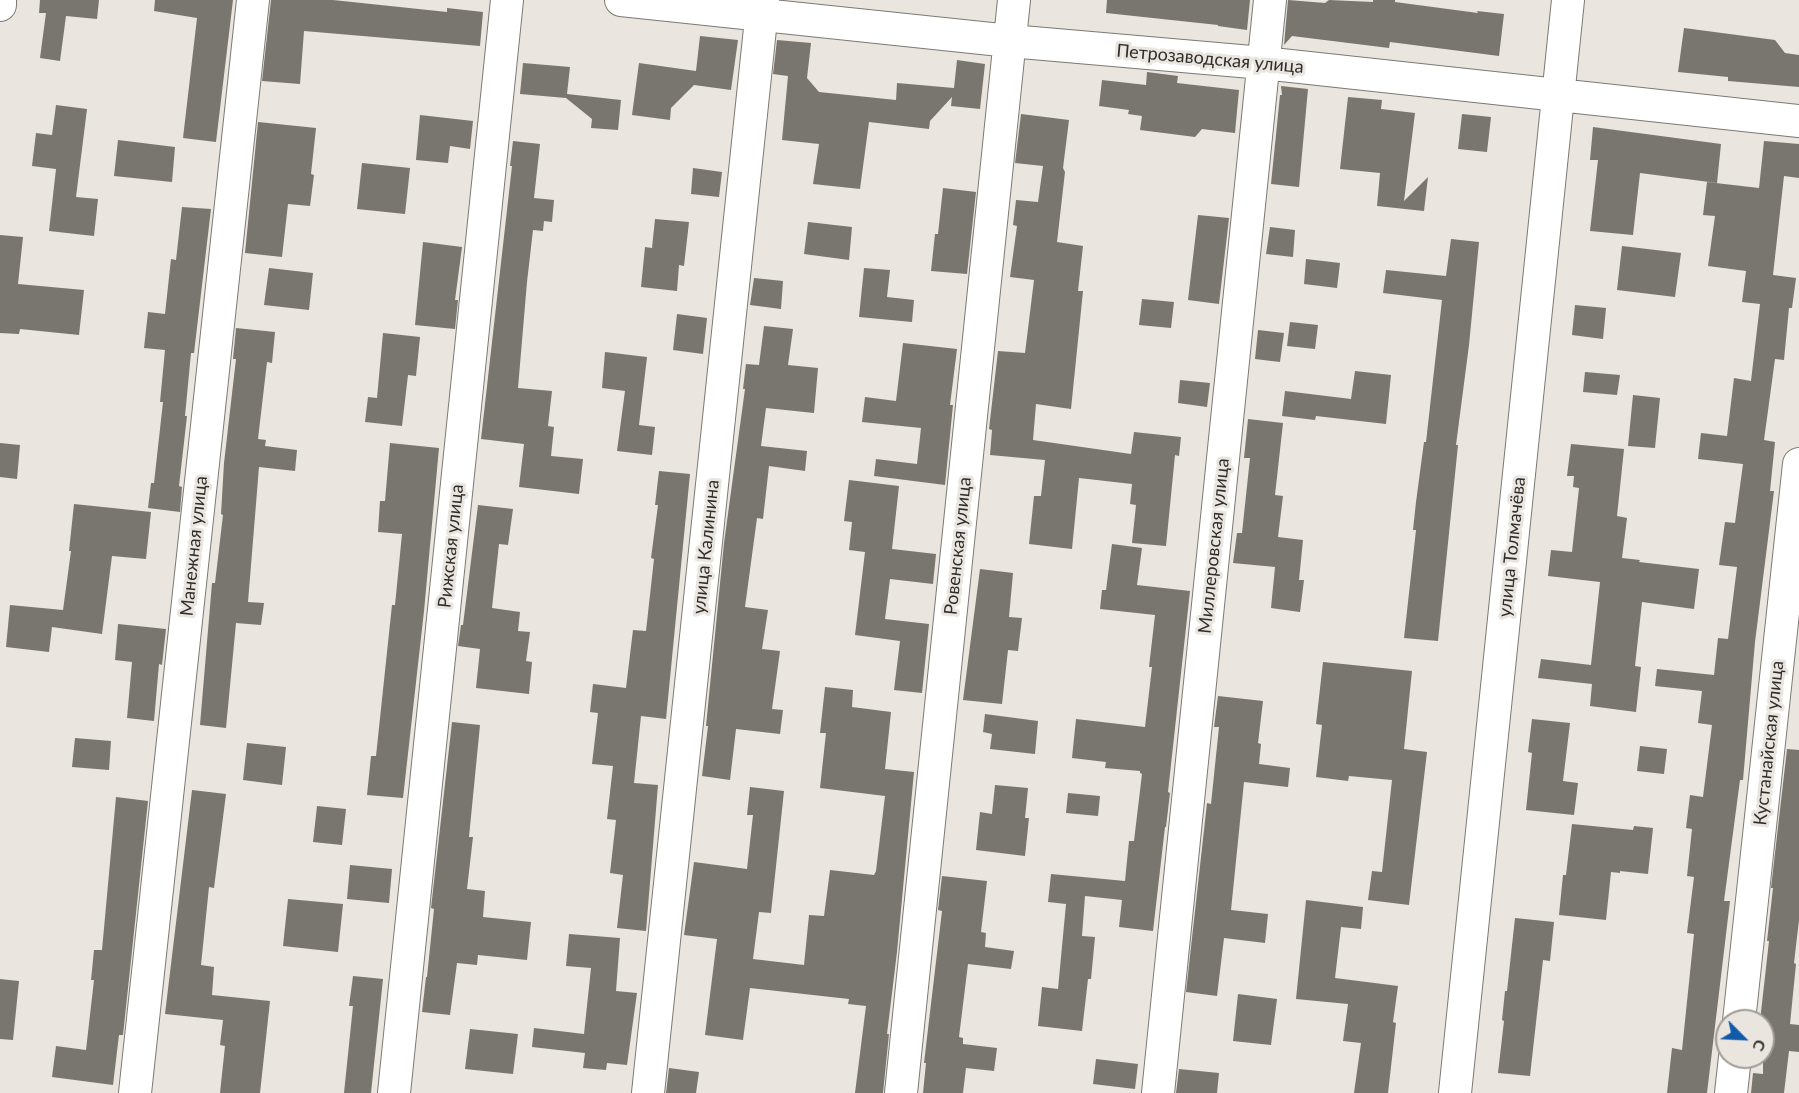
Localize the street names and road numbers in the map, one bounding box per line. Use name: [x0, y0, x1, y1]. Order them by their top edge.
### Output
street label: Петрозаводская улица: [1115, 40, 1305, 78]
street label: Миллеровская улица: [1194, 457, 1234, 635]
street label: Манежная улица: [176, 475, 212, 617]
street label: Ровенская улица: [940, 476, 976, 616]
street label: улица Толмачёва: [1494, 476, 1530, 618]
street label: улица Калинина: [688, 479, 724, 615]
street label: Рижская улица: [434, 483, 468, 609]
street label: Кустанайская улица: [1750, 659, 1788, 827]

